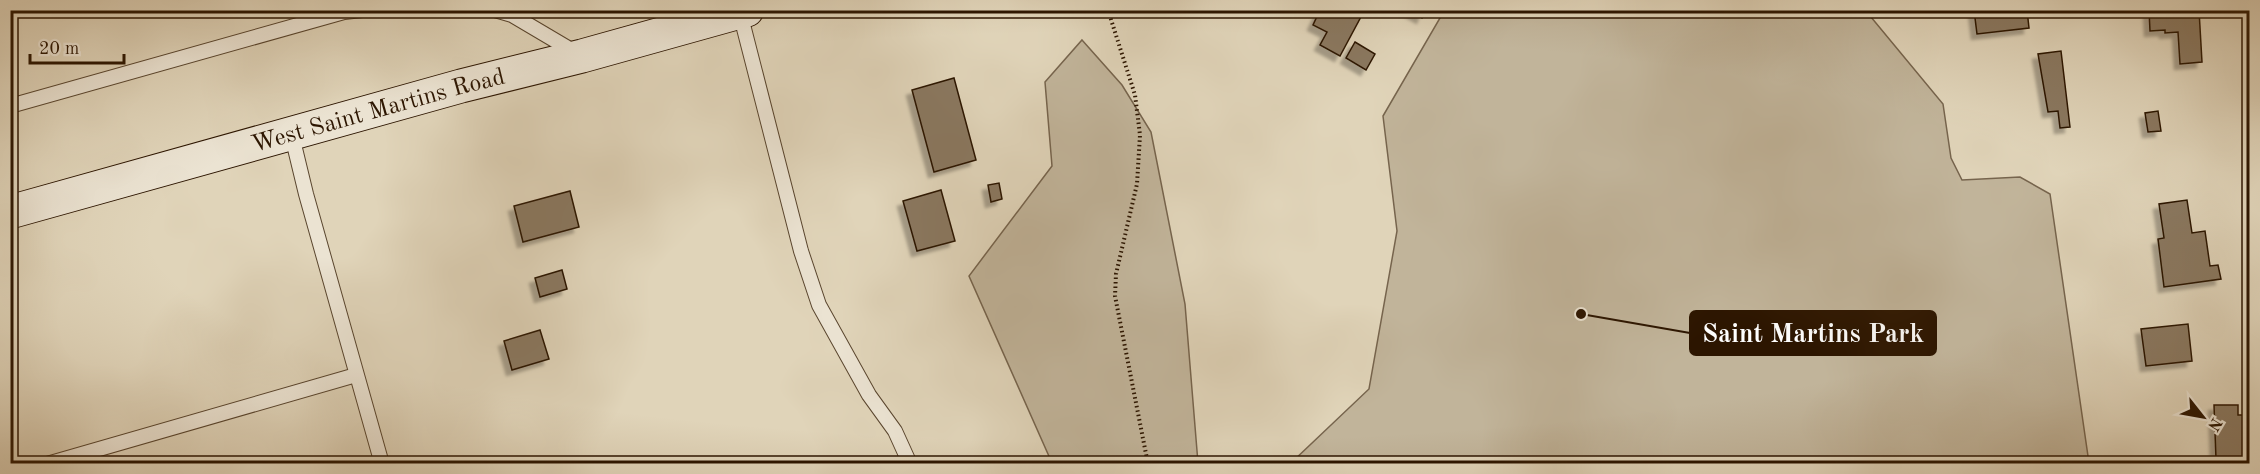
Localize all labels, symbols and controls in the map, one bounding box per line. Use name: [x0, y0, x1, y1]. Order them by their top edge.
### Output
scale bar: [30, 27, 124, 65]
text: 20 m: [39, 40, 79, 58]
street label: West Saint Martins Road: [249, 66, 508, 158]
callout: Saint Martins Park: [1690, 311, 1936, 355]
text: Saint Martins Park: [1702, 322, 1924, 348]
north arrow: [2173, 387, 2233, 447]
text: N: [2204, 414, 2224, 434]

